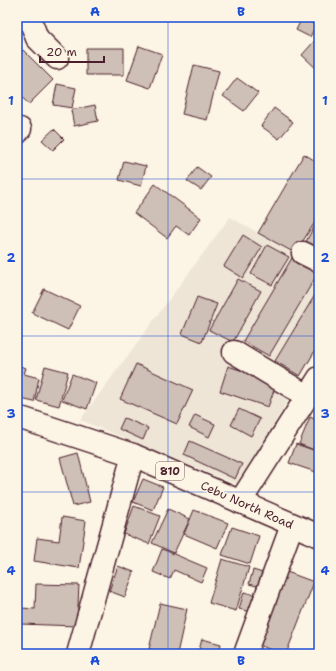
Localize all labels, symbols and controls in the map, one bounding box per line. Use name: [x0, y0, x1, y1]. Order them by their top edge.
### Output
text: A: [90, 3, 100, 20]
text: B: [237, 3, 245, 20]
scale bar: [40, 38, 104, 64]
text: 20 m: [46, 44, 77, 60]
text: 1: [8, 92, 14, 109]
text: 1: [322, 92, 328, 109]
text: 2: [6, 249, 16, 266]
text: 2: [320, 249, 330, 266]
text: 3: [6, 405, 16, 422]
text: 3: [320, 405, 330, 422]
road number: 810: [156, 462, 184, 480]
street label: Cebu North Road: [198, 477, 296, 533]
text: 4: [6, 562, 16, 579]
text: 4: [320, 562, 330, 579]
text: A: [90, 652, 100, 669]
text: B: [237, 652, 245, 669]

